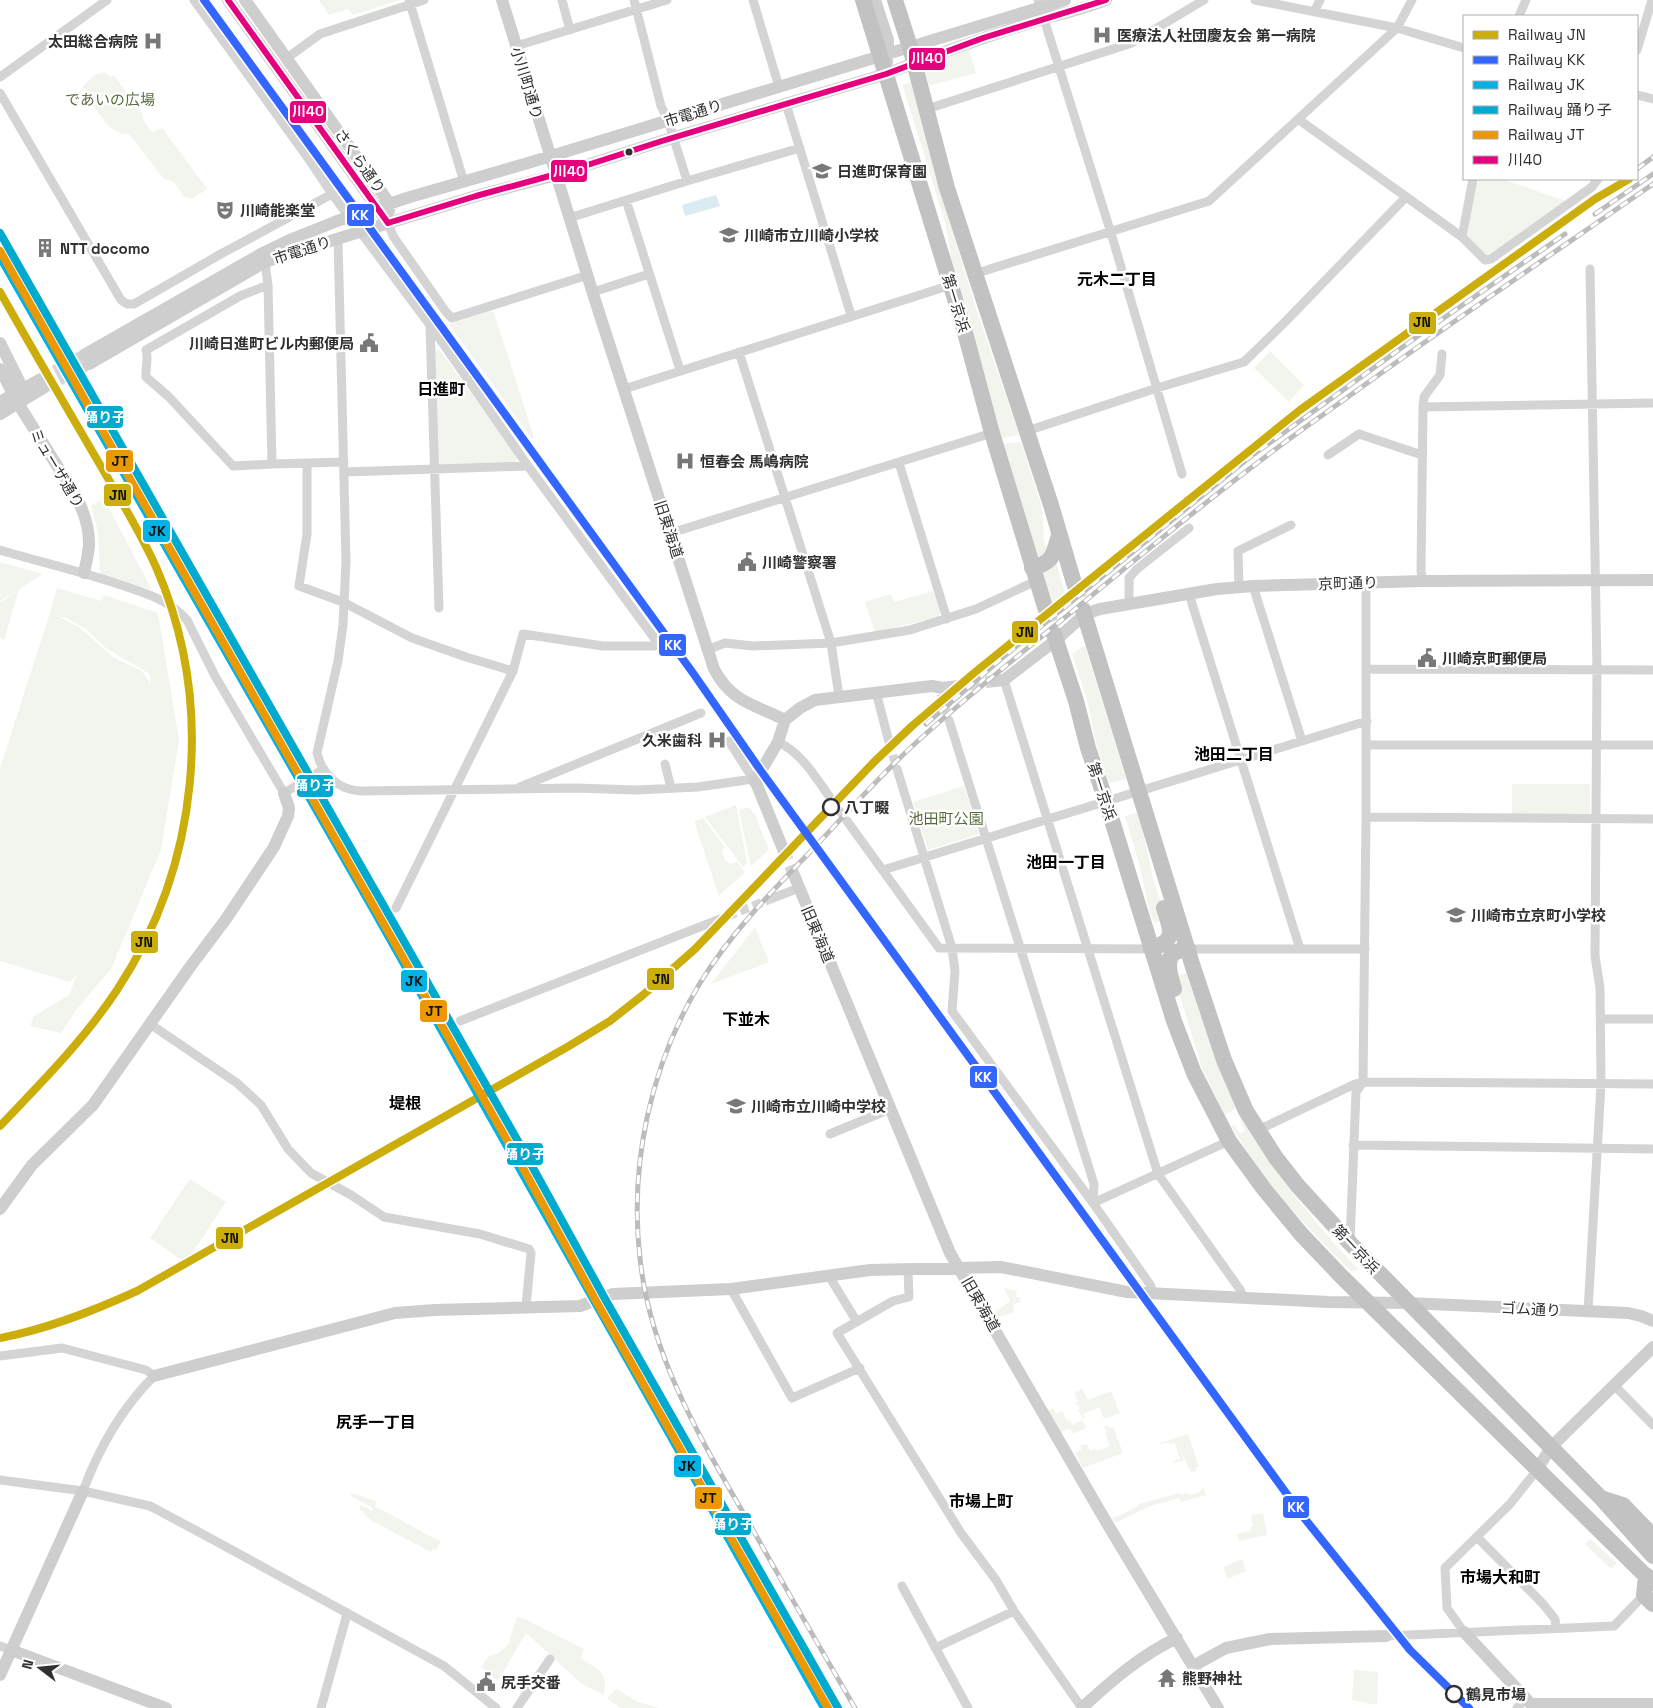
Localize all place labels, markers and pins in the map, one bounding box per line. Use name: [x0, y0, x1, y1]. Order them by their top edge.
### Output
hospital icon: 医療法人社団慶友会 第一病院: [1091, 24, 1113, 46]
place label: 医療法人社団慶友会 第一病院: [1117, 26, 1316, 45]
hospital icon: 太田総合病院: [142, 30, 164, 52]
place label: 太田総合病院: [48, 32, 138, 51]
unlabelled marker: [624, 147, 634, 157]
school or university icon: 日進町保育園: [811, 160, 833, 182]
place label: 日進町保育園: [837, 162, 927, 181]
theatre icon: 川崎能楽堂: [214, 199, 236, 221]
place label: 川崎能楽堂: [240, 201, 315, 220]
school or university icon: 川崎市立川崎小学校: [718, 224, 740, 246]
place label: 川崎市立川崎小学校: [744, 226, 879, 245]
building icon: NTT docomo: [34, 237, 56, 259]
place label: NTT docomo: [60, 239, 150, 258]
public building icon: 川崎日進町ビル内郵便局: [358, 332, 380, 354]
place label: 川崎日進町ビル内郵便局: [189, 334, 354, 353]
hospital icon: 恒春会 馬嶋病院: [674, 450, 696, 472]
place label: 恒春会 馬嶋病院: [700, 452, 809, 471]
public building icon: 川崎警察署: [736, 551, 758, 573]
place label: 川崎警察署: [762, 553, 837, 572]
public building icon: 川崎京町郵便局: [1416, 647, 1438, 669]
place label: 川崎京町郵便局: [1442, 649, 1547, 668]
hospital icon: 久米歯科: [706, 729, 728, 751]
place label: 久米歯科: [642, 731, 702, 750]
marker: 八丁畷: [822, 798, 840, 816]
place label: 八丁畷: [844, 798, 889, 817]
school or university icon: 川崎市立京町小学校: [1445, 904, 1467, 926]
place label: 川崎市立京町小学校: [1471, 906, 1606, 925]
school or university icon: 川崎市立川崎中学校: [725, 1095, 747, 1117]
place label: 川崎市立川崎中学校: [751, 1097, 886, 1116]
temple icon: 熊野神社: [1156, 1667, 1178, 1689]
place label: 熊野神社: [1182, 1669, 1242, 1688]
public building icon: 尻手交番: [475, 1671, 497, 1693]
place label: 尻手交番: [501, 1673, 561, 1692]
marker: 鶴見市場: [1445, 1685, 1463, 1703]
place label: 鶴見市場: [1466, 1685, 1526, 1704]

